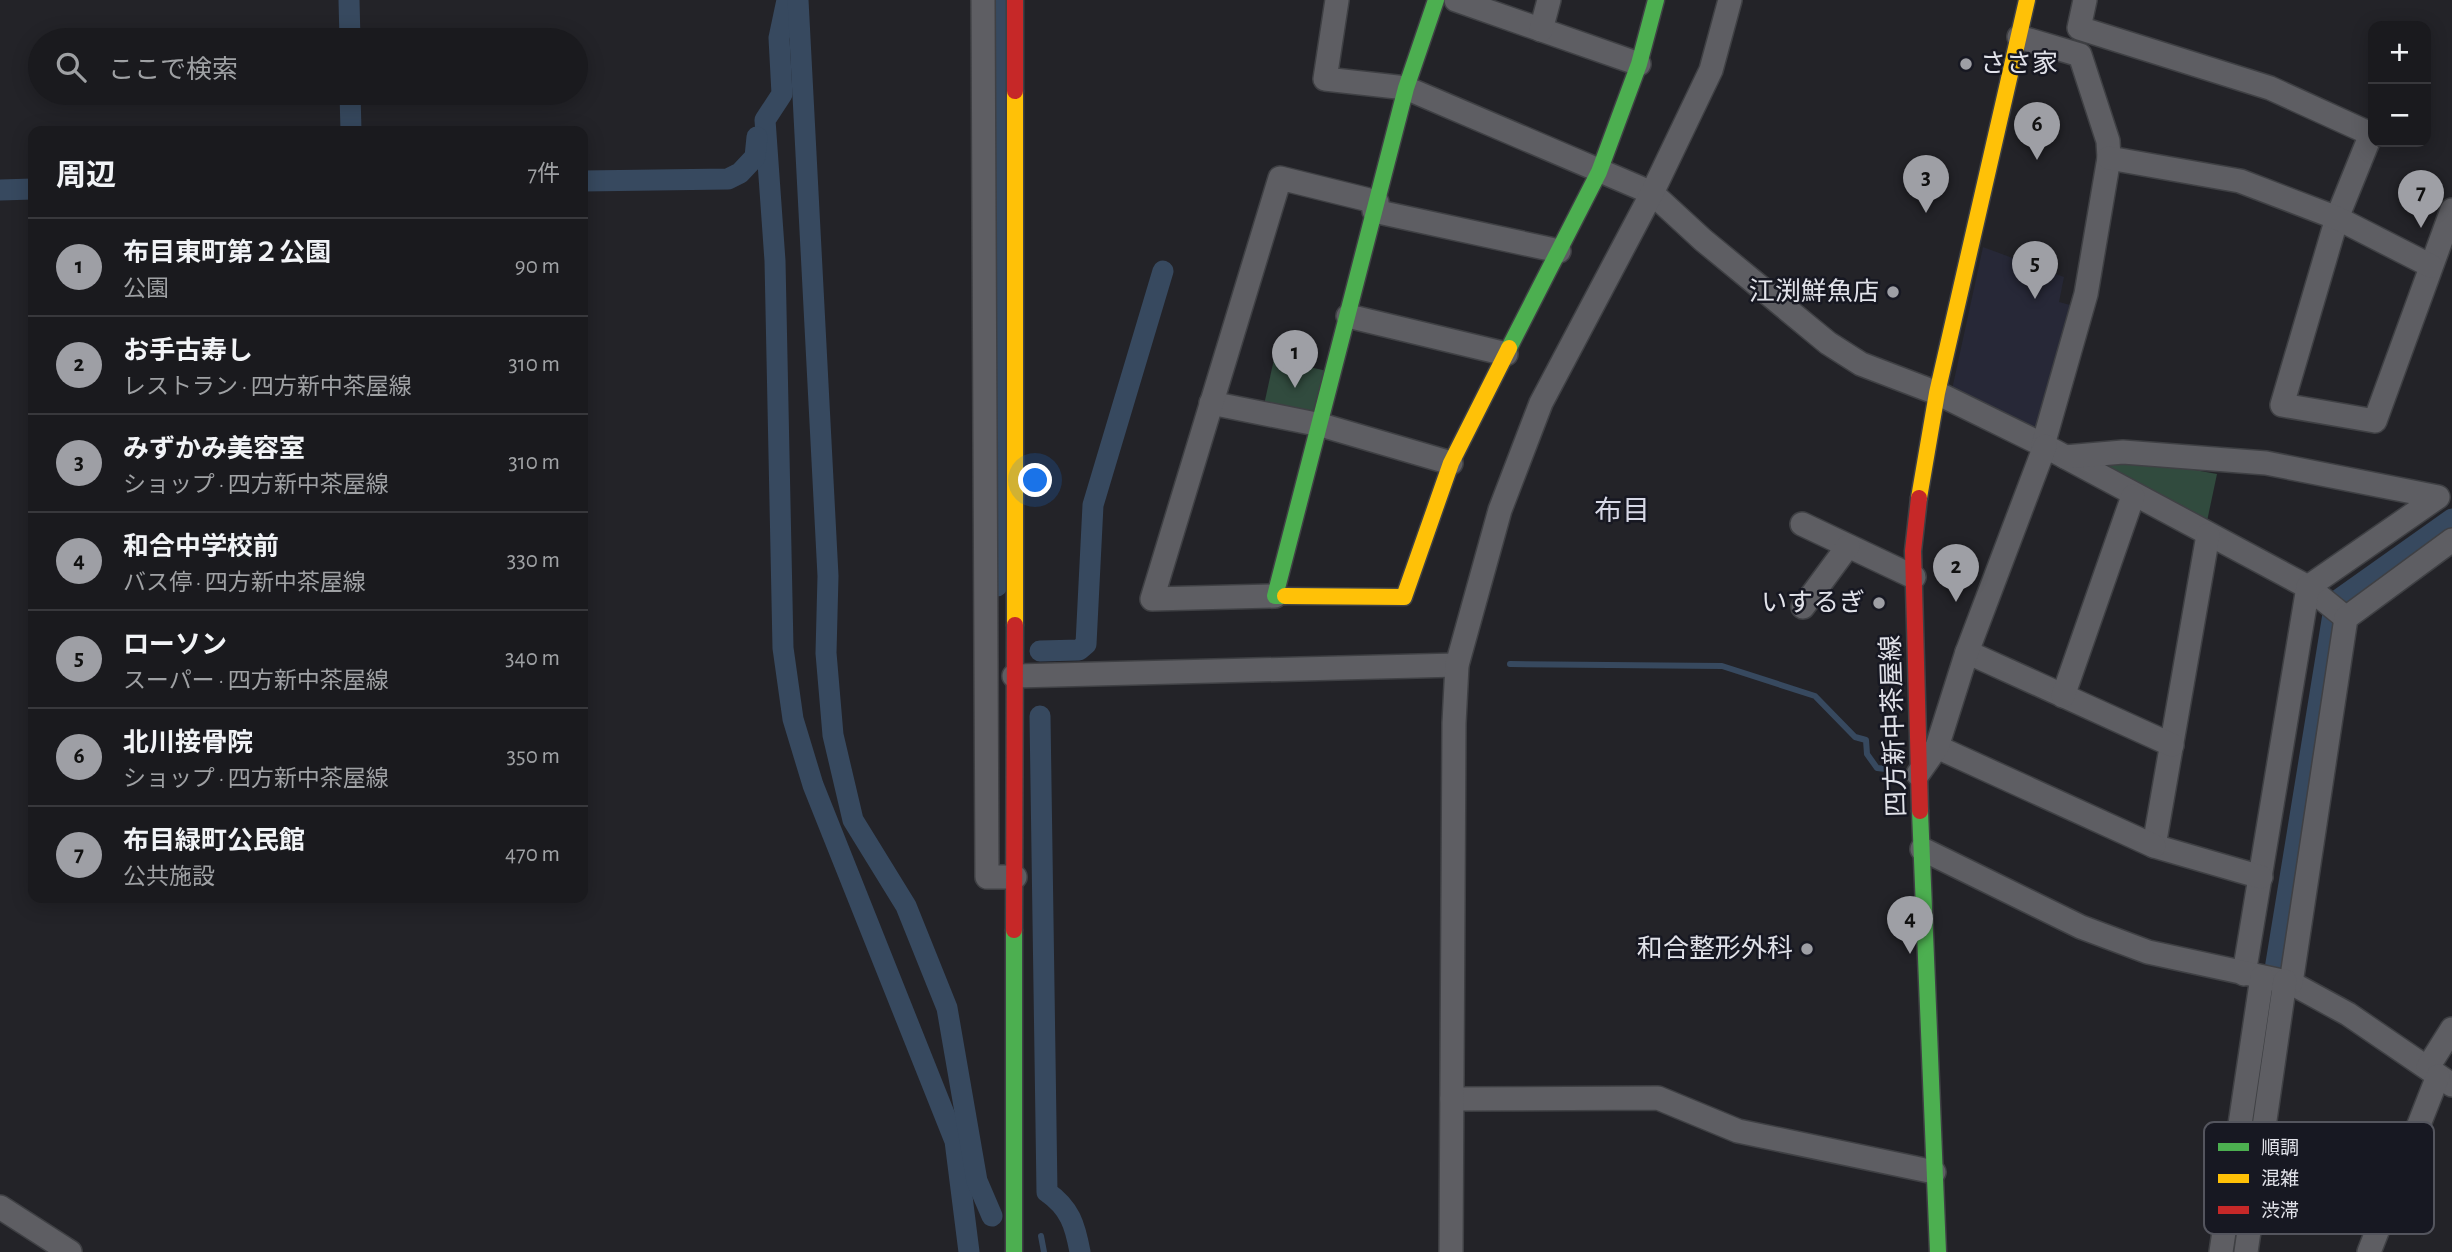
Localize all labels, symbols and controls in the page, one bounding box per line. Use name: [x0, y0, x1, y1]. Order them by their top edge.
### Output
map controls: [2368, 21, 2431, 147]
button: +: [2368, 21, 2431, 84]
search box: [28, 28, 588, 105]
icon: search: [52, 48, 90, 86]
place label: ささ家: [1980, 50, 2058, 77]
marker: ささ家: [1958, 56, 1974, 72]
text: ここで検索: [108, 57, 238, 83]
button: −: [2368, 84, 2431, 147]
pin: 6: [2014, 102, 2060, 160]
pin: 3: [1903, 155, 1949, 213]
text: 周辺: [56, 161, 116, 191]
text: 7件: [527, 163, 560, 186]
pin: 7: [2398, 170, 2444, 228]
text: 布目東町第２公園: [123, 240, 331, 266]
pin: 5: [2012, 241, 2058, 299]
text: 1: [75, 255, 83, 278]
text: 90 m: [515, 255, 560, 278]
text: 公園: [123, 278, 169, 301]
place label: 江渕鮮魚店: [1749, 278, 1879, 305]
marker: 江渕鮮魚店: [1885, 284, 1901, 300]
pin: 1: [1272, 330, 1318, 388]
text: お手古寿し: [123, 338, 253, 364]
text: 2: [74, 353, 84, 376]
text: 310 m: [508, 353, 560, 376]
text: レストラン · 四方新中茶屋線: [123, 376, 412, 399]
text: みずかみ美容室: [123, 436, 305, 462]
text: 3: [74, 451, 84, 474]
text: 310 m: [508, 451, 560, 474]
your location: [1018, 463, 1052, 497]
text: ショップ · 四方新中茶屋線: [123, 474, 389, 497]
district label: 布目: [1594, 496, 1650, 526]
text: 和合中学校前: [123, 534, 279, 560]
pin: 2: [1933, 544, 1979, 602]
text: 4: [73, 549, 85, 572]
text: 330 m: [507, 549, 560, 572]
text: バス停 · 四方新中茶屋線: [123, 572, 366, 595]
place label: いするぎ: [1761, 589, 1865, 616]
marker: いするぎ: [1871, 595, 1887, 611]
text: ローソン: [123, 632, 227, 658]
street label: 四方新中茶屋線: [1876, 635, 1910, 817]
text: 5: [74, 647, 84, 670]
text: 340 m: [505, 647, 560, 670]
text: スーパー · 四方新中茶屋線: [123, 670, 389, 693]
text: 北川接骨院: [123, 730, 253, 756]
text: 6: [73, 745, 85, 768]
text: 350 m: [507, 745, 560, 768]
text: ショップ · 四方新中茶屋線: [123, 768, 389, 791]
text: 布目緑町公民館: [123, 828, 305, 854]
text: 7: [74, 843, 84, 866]
text: 470 m: [505, 843, 560, 866]
text: 公共施設: [123, 866, 215, 889]
pin: 4: [1887, 896, 1933, 954]
place label: 和合整形外科: [1637, 935, 1793, 962]
marker: 和合整形外科: [1799, 941, 1815, 957]
legend: [2204, 1122, 2434, 1234]
text: 順調: [2261, 1138, 2299, 1158]
text: 混雑: [2261, 1168, 2299, 1189]
text: 渋滞: [2261, 1200, 2299, 1221]

